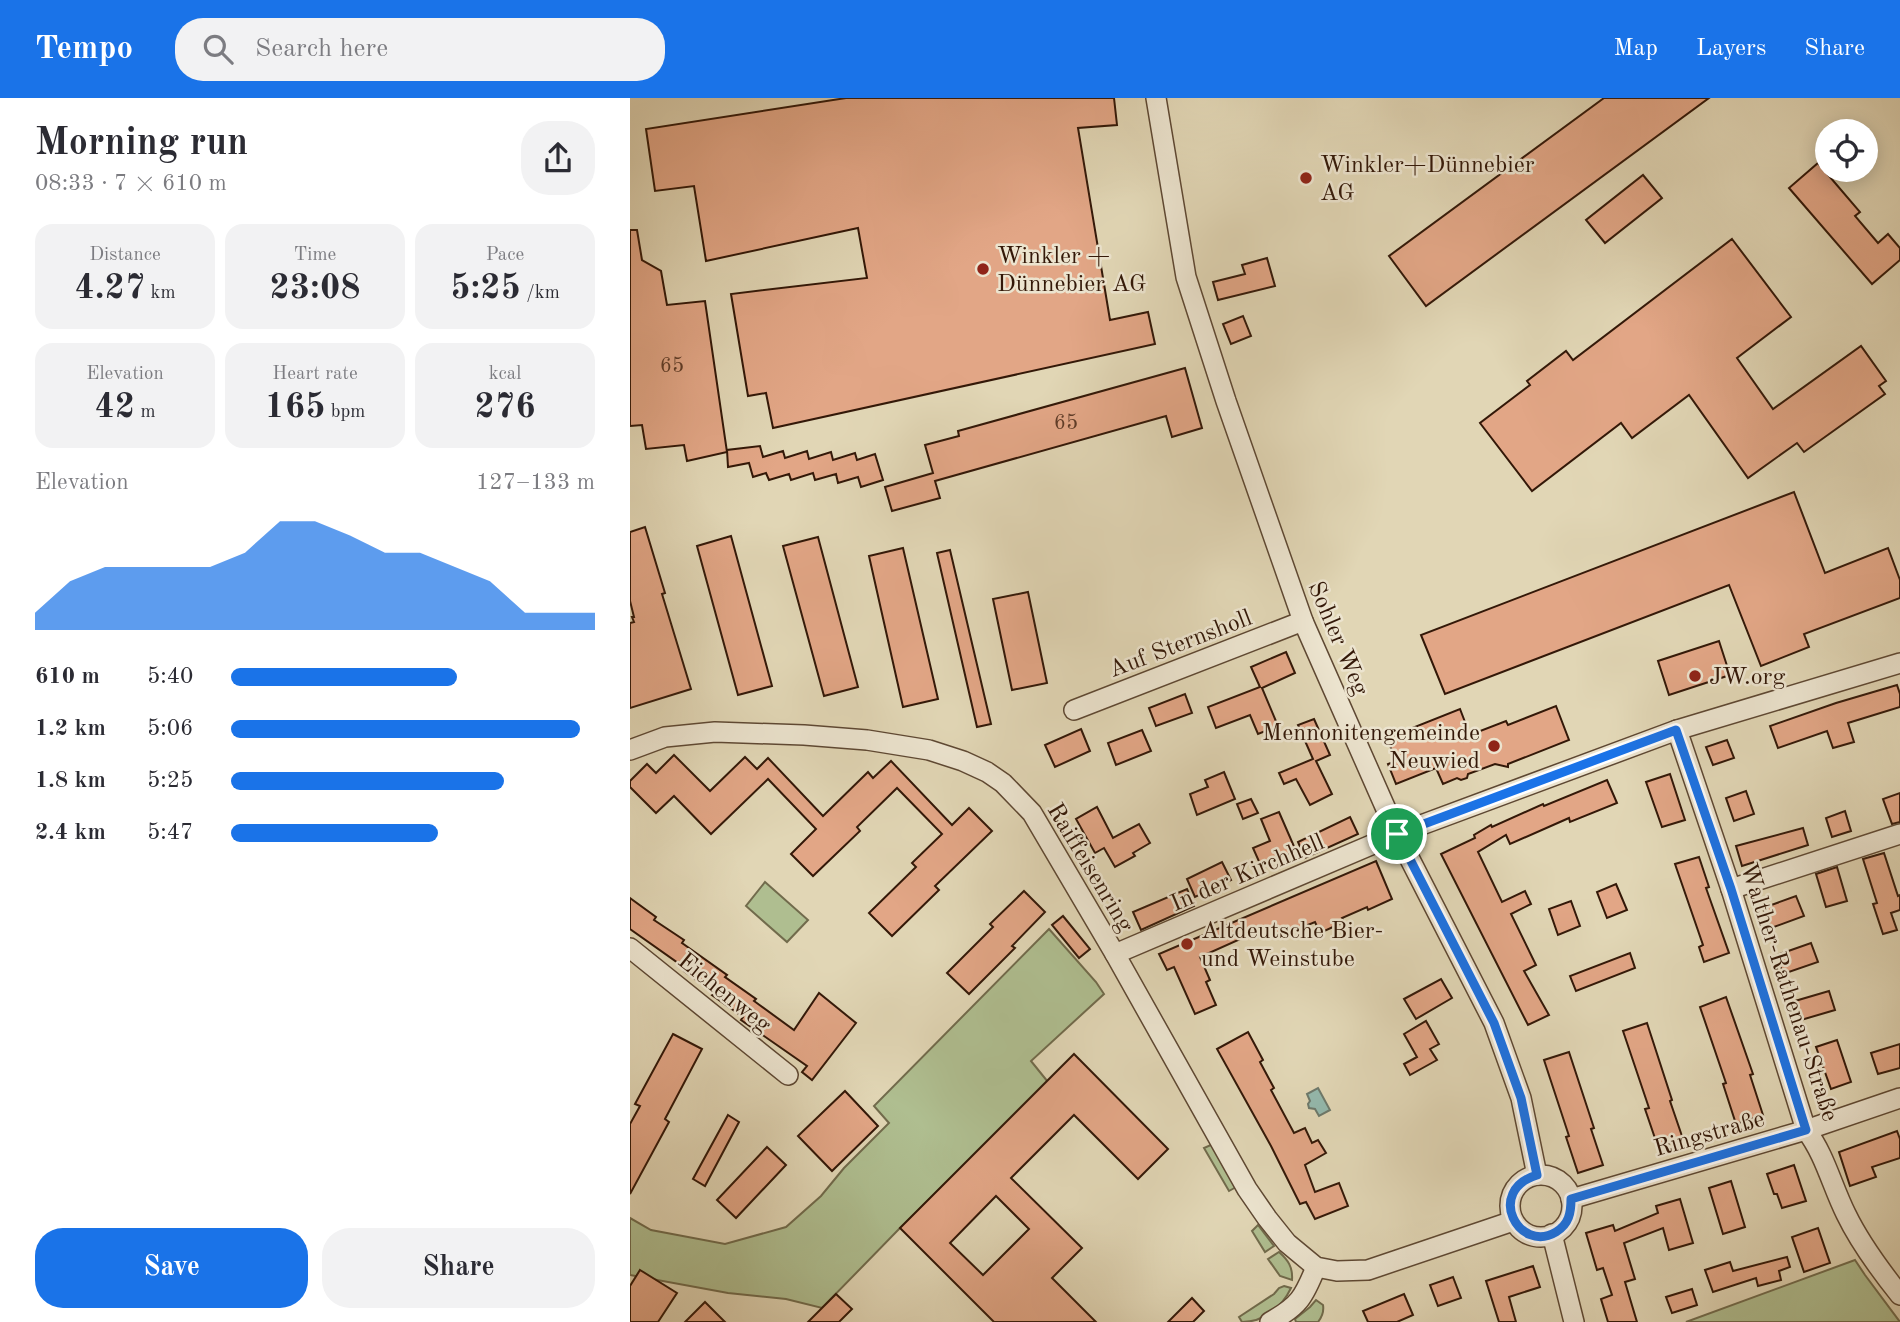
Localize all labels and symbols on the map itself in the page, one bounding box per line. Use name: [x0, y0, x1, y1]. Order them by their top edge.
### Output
place label: Winkler+Dünnebier AG: [1320, 154, 1535, 206]
marker: Winkler+Dünnebier AG: [1298, 170, 1314, 186]
place label: Winkler + Dünnebier AG: [997, 245, 1146, 297]
marker: Winkler + Dünnebier AG: [975, 261, 991, 277]
house number: 65: [660, 356, 684, 377]
house number: 65: [1054, 413, 1078, 434]
street label: Sohler Weg: [1302, 578, 1372, 699]
street label: Auf Sternsholl: [1106, 607, 1256, 683]
place label: JW.org: [1709, 666, 1785, 690]
marker: JW.org: [1687, 668, 1703, 684]
place label: Mennonitengemeinde Neuwied: [1262, 722, 1480, 774]
marker: Mennonitengemeinde Neuwied: [1486, 738, 1502, 754]
street label: Raiffeisenring: [1042, 799, 1137, 937]
pin: [1367, 804, 1427, 864]
street label: In der Kirchhell: [1167, 831, 1328, 917]
street label: Walther-Rathenau-Straße: [1735, 861, 1841, 1125]
place label: Altdeutsche Bier- und Weinstube: [1201, 920, 1384, 972]
marker: Altdeutsche Bier- und Weinstube: [1179, 936, 1195, 952]
street label: Eichenweg: [673, 949, 775, 1038]
street label: Ringstraße: [1652, 1108, 1768, 1162]

